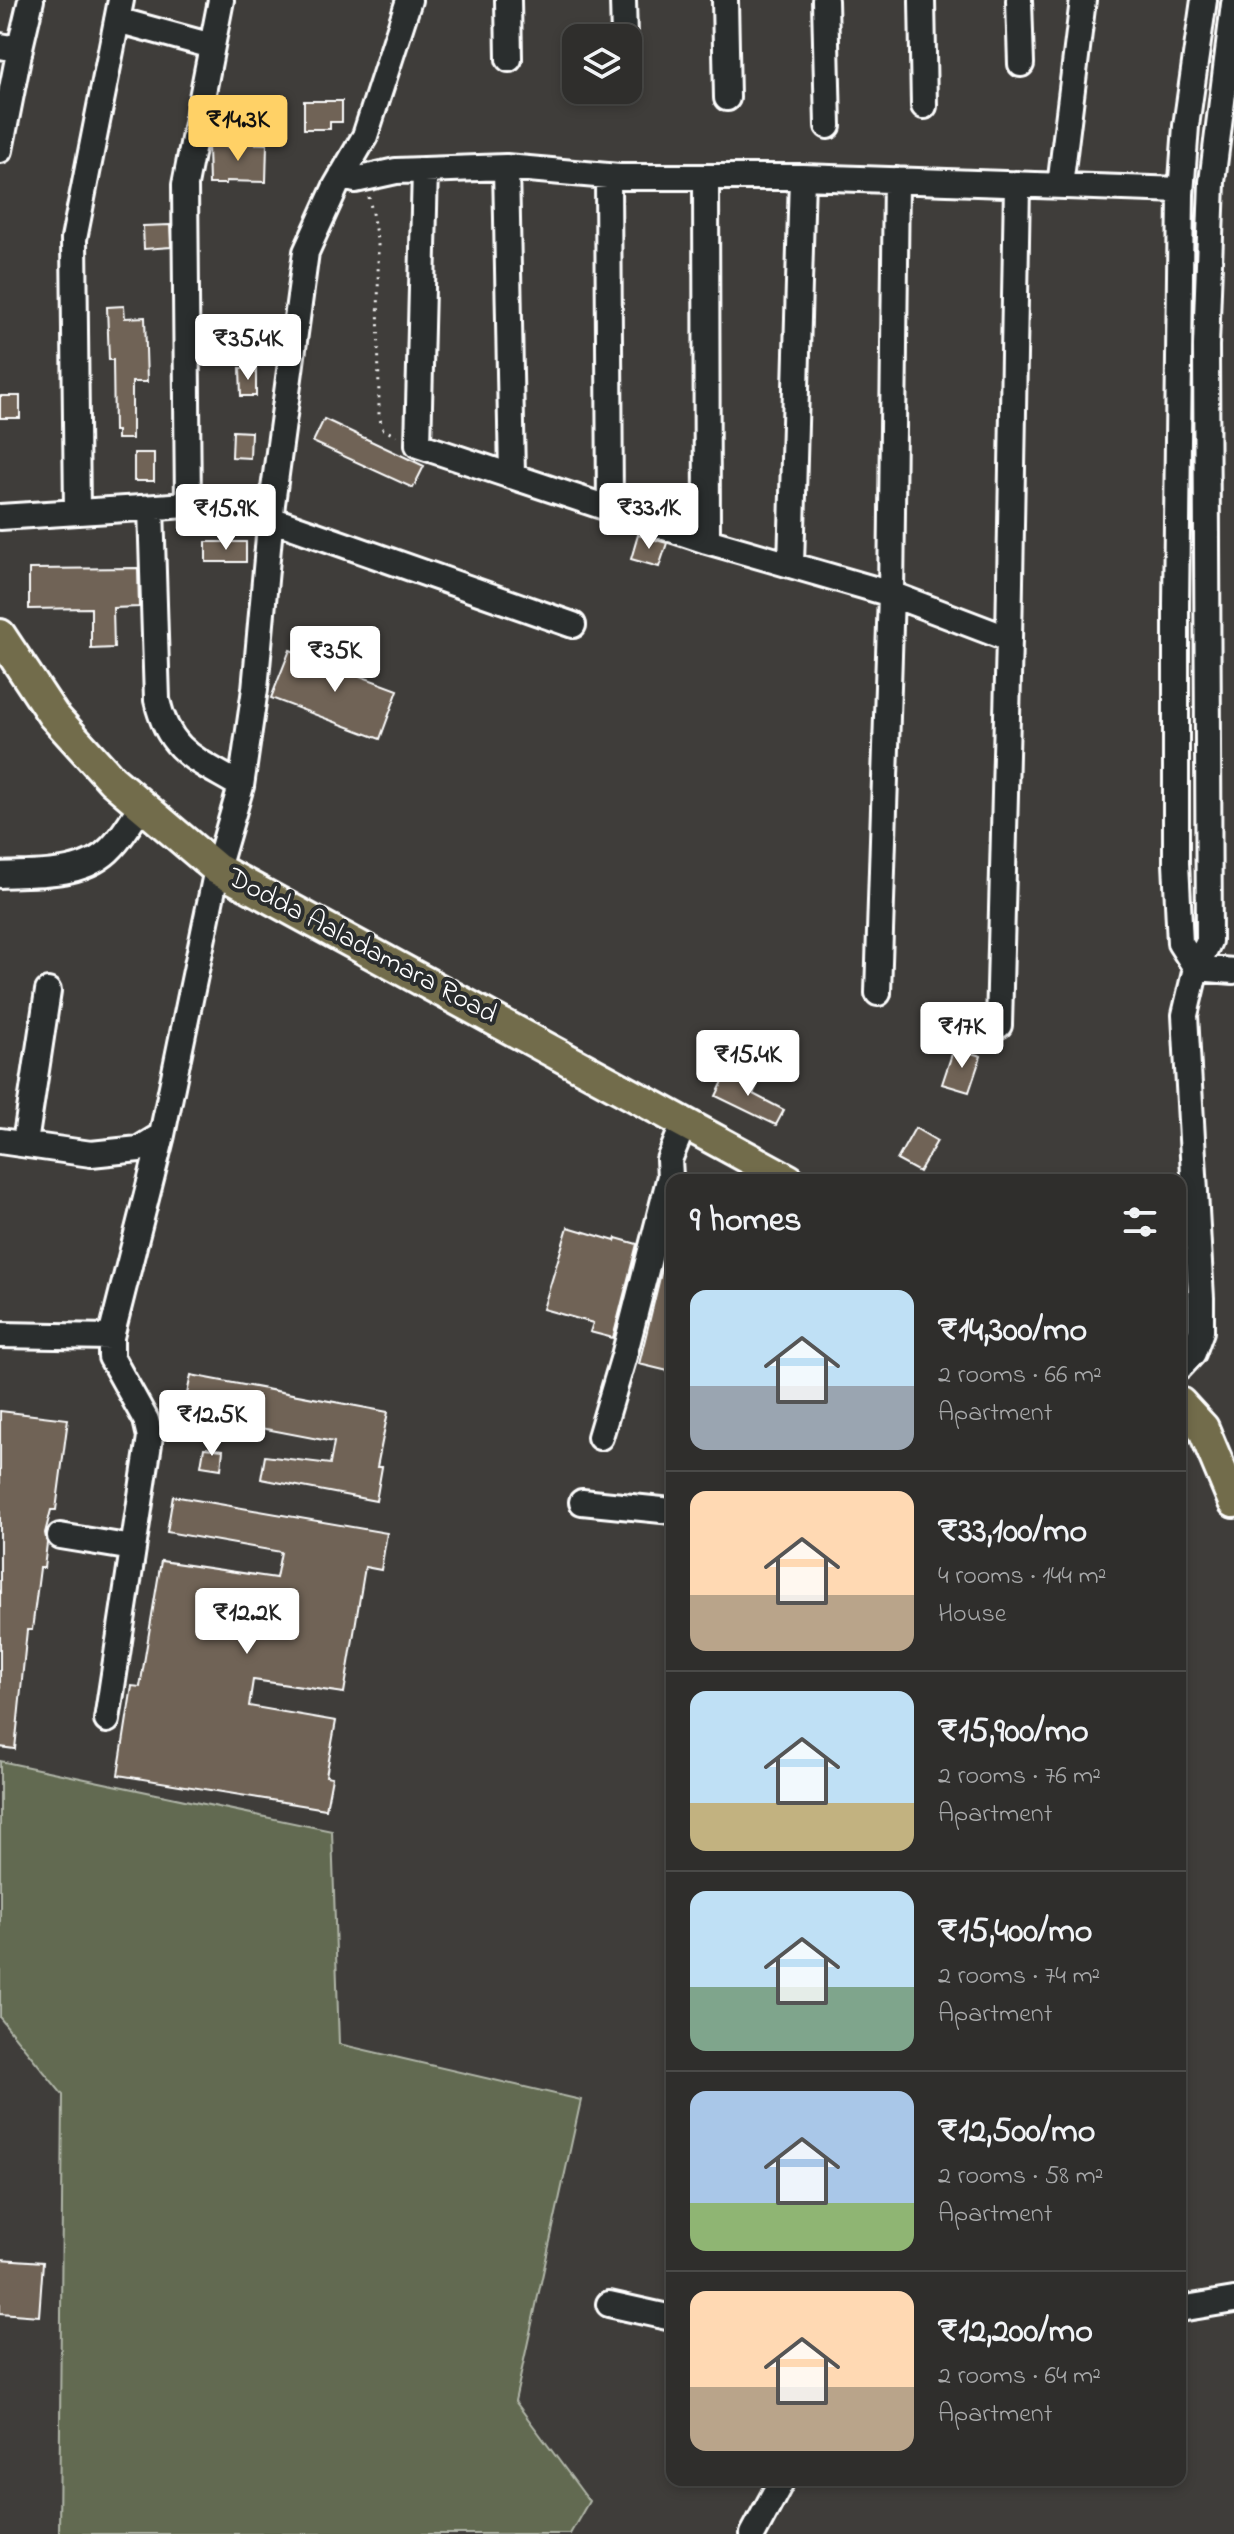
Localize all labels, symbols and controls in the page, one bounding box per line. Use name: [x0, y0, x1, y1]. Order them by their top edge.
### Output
map controls: [562, 24, 642, 104]
button: layers: [562, 24, 642, 104]
pin: ₹14.3K: [173, 95, 303, 163]
text: ₹14.3K: [206, 102, 270, 140]
pin: ₹35.4K: [183, 314, 313, 382]
text: ₹35.4K: [213, 321, 283, 359]
pin: ₹33.1K: [584, 483, 714, 551]
pin: ₹15.9K: [161, 484, 291, 552]
text: ₹33.1K: [617, 490, 681, 528]
text: ₹15.9K: [194, 491, 258, 529]
pin: ₹35K: [288, 626, 382, 694]
text: ₹35K: [308, 633, 362, 671]
street label: Dodda Aaladamara Road: [219, 858, 504, 1036]
pin: ₹17K: [915, 1002, 1009, 1070]
text: ₹17K: [938, 1009, 986, 1047]
pin: ₹15.4K: [683, 1030, 813, 1098]
text: ₹15.4K: [714, 1037, 782, 1075]
text: 9 homes: [690, 1197, 802, 1247]
icon: filters: [1118, 1200, 1162, 1244]
text: ₹14,300/mo: [938, 1307, 1087, 1357]
icon: home: [754, 1322, 850, 1418]
text: 2 rooms · 66 m²: [938, 1357, 1102, 1395]
pin: ₹12.5K: [147, 1390, 277, 1458]
text: Apartment: [938, 1395, 1052, 1433]
text: ₹12.5K: [177, 1397, 247, 1435]
text: ₹33,100/mo: [938, 1508, 1087, 1558]
icon: home: [754, 1523, 850, 1619]
text: 4 rooms · 144 m²: [938, 1558, 1106, 1596]
pin: ₹12.2K: [182, 1588, 312, 1656]
text: ₹12.2K: [213, 1595, 281, 1633]
text: House: [938, 1596, 1006, 1634]
text: ₹15,900/mo: [938, 1708, 1089, 1758]
icon: home: [754, 1723, 850, 1819]
text: 2 rooms · 76 m²: [938, 1758, 1101, 1796]
text: Apartment: [938, 1796, 1052, 1834]
text: ₹15,400/mo: [938, 1908, 1093, 1958]
icon: home: [754, 1923, 850, 2019]
text: 2 rooms · 74 m²: [938, 1958, 1100, 1996]
text: Apartment: [938, 1996, 1052, 2034]
text: ₹12,500/mo: [938, 2108, 1095, 2158]
icon: home: [754, 2123, 850, 2219]
text: 2 rooms · 58 m²: [938, 2158, 1104, 2196]
text: Apartment: [938, 2196, 1052, 2234]
text: ₹12,200/mo: [938, 2308, 1093, 2358]
icon: home: [754, 2323, 850, 2419]
text: 2 rooms · 64 m²: [938, 2358, 1101, 2396]
text: Apartment: [938, 2396, 1052, 2434]

